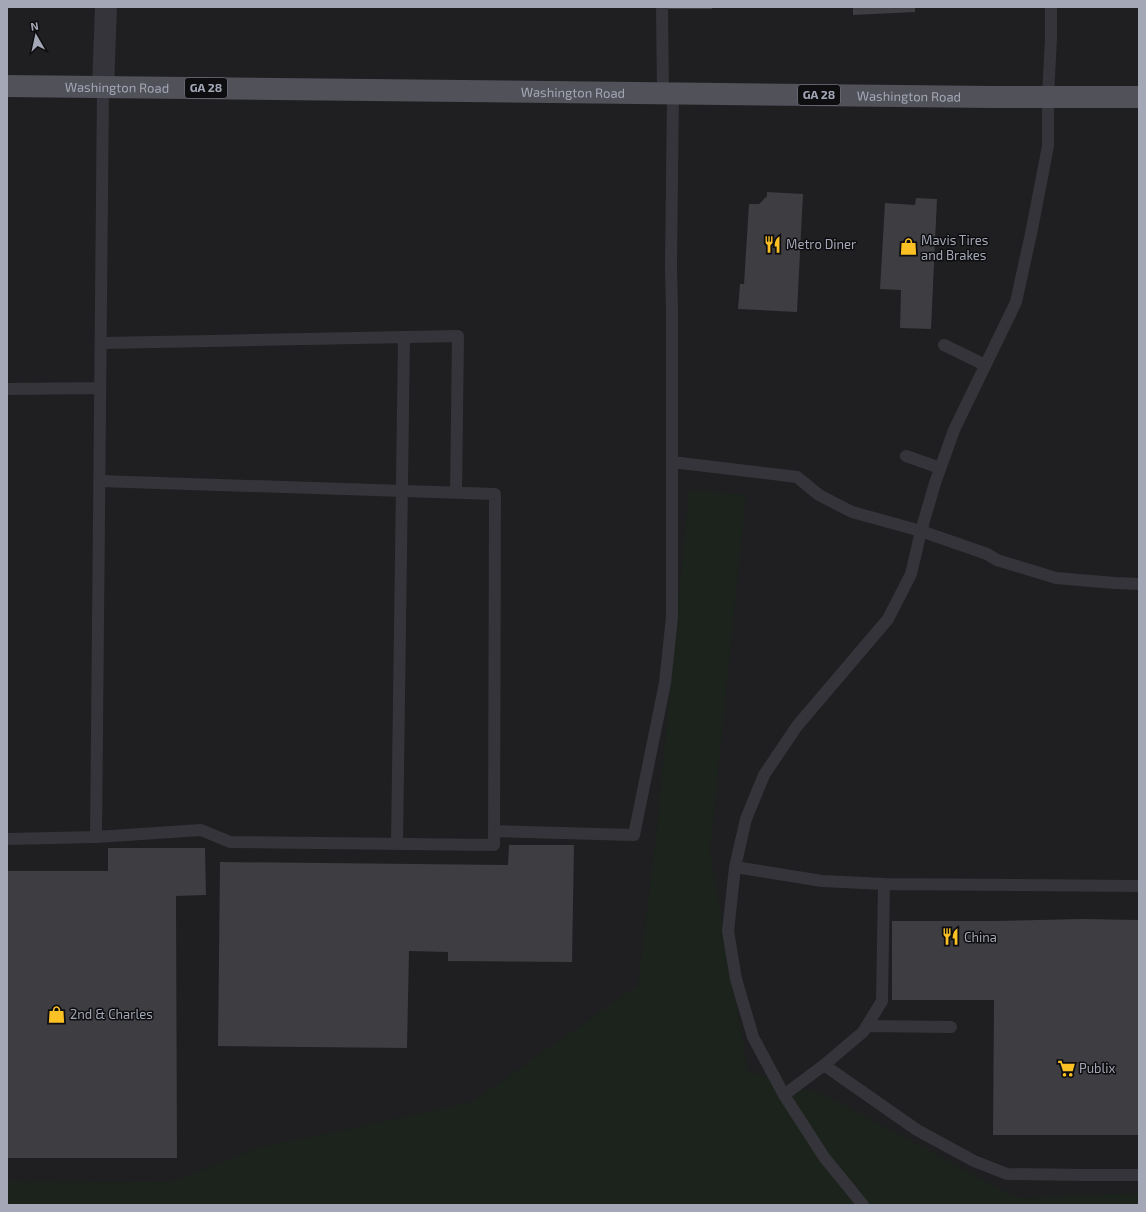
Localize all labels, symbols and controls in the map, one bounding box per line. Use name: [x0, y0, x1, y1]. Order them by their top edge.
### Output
north arrow: [16, 16, 56, 56]
text: N: [29, 19, 39, 33]
road number: GA 28: [185, 78, 227, 98]
street label: Washington Road: [65, 79, 169, 96]
street label: Washington Road: [521, 84, 625, 101]
road number: GA 28: [798, 85, 840, 105]
street label: Washington Road: [857, 88, 961, 105]
place label: Mavis Tires and Brakes: [921, 232, 988, 263]
restaurant icon: Metro Diner: [763, 234, 783, 254]
place label: Metro Diner: [786, 236, 856, 252]
shop icon: Mavis Tires and Brakes: [898, 237, 918, 257]
restaurant icon: China: [941, 927, 961, 947]
place label: China: [964, 929, 997, 945]
shop icon: 2nd & Charles: [47, 1004, 67, 1024]
place label: 2nd & Charles: [70, 1006, 153, 1022]
supermarket icon: Publix: [1056, 1058, 1076, 1078]
place label: Publix: [1079, 1060, 1116, 1076]

